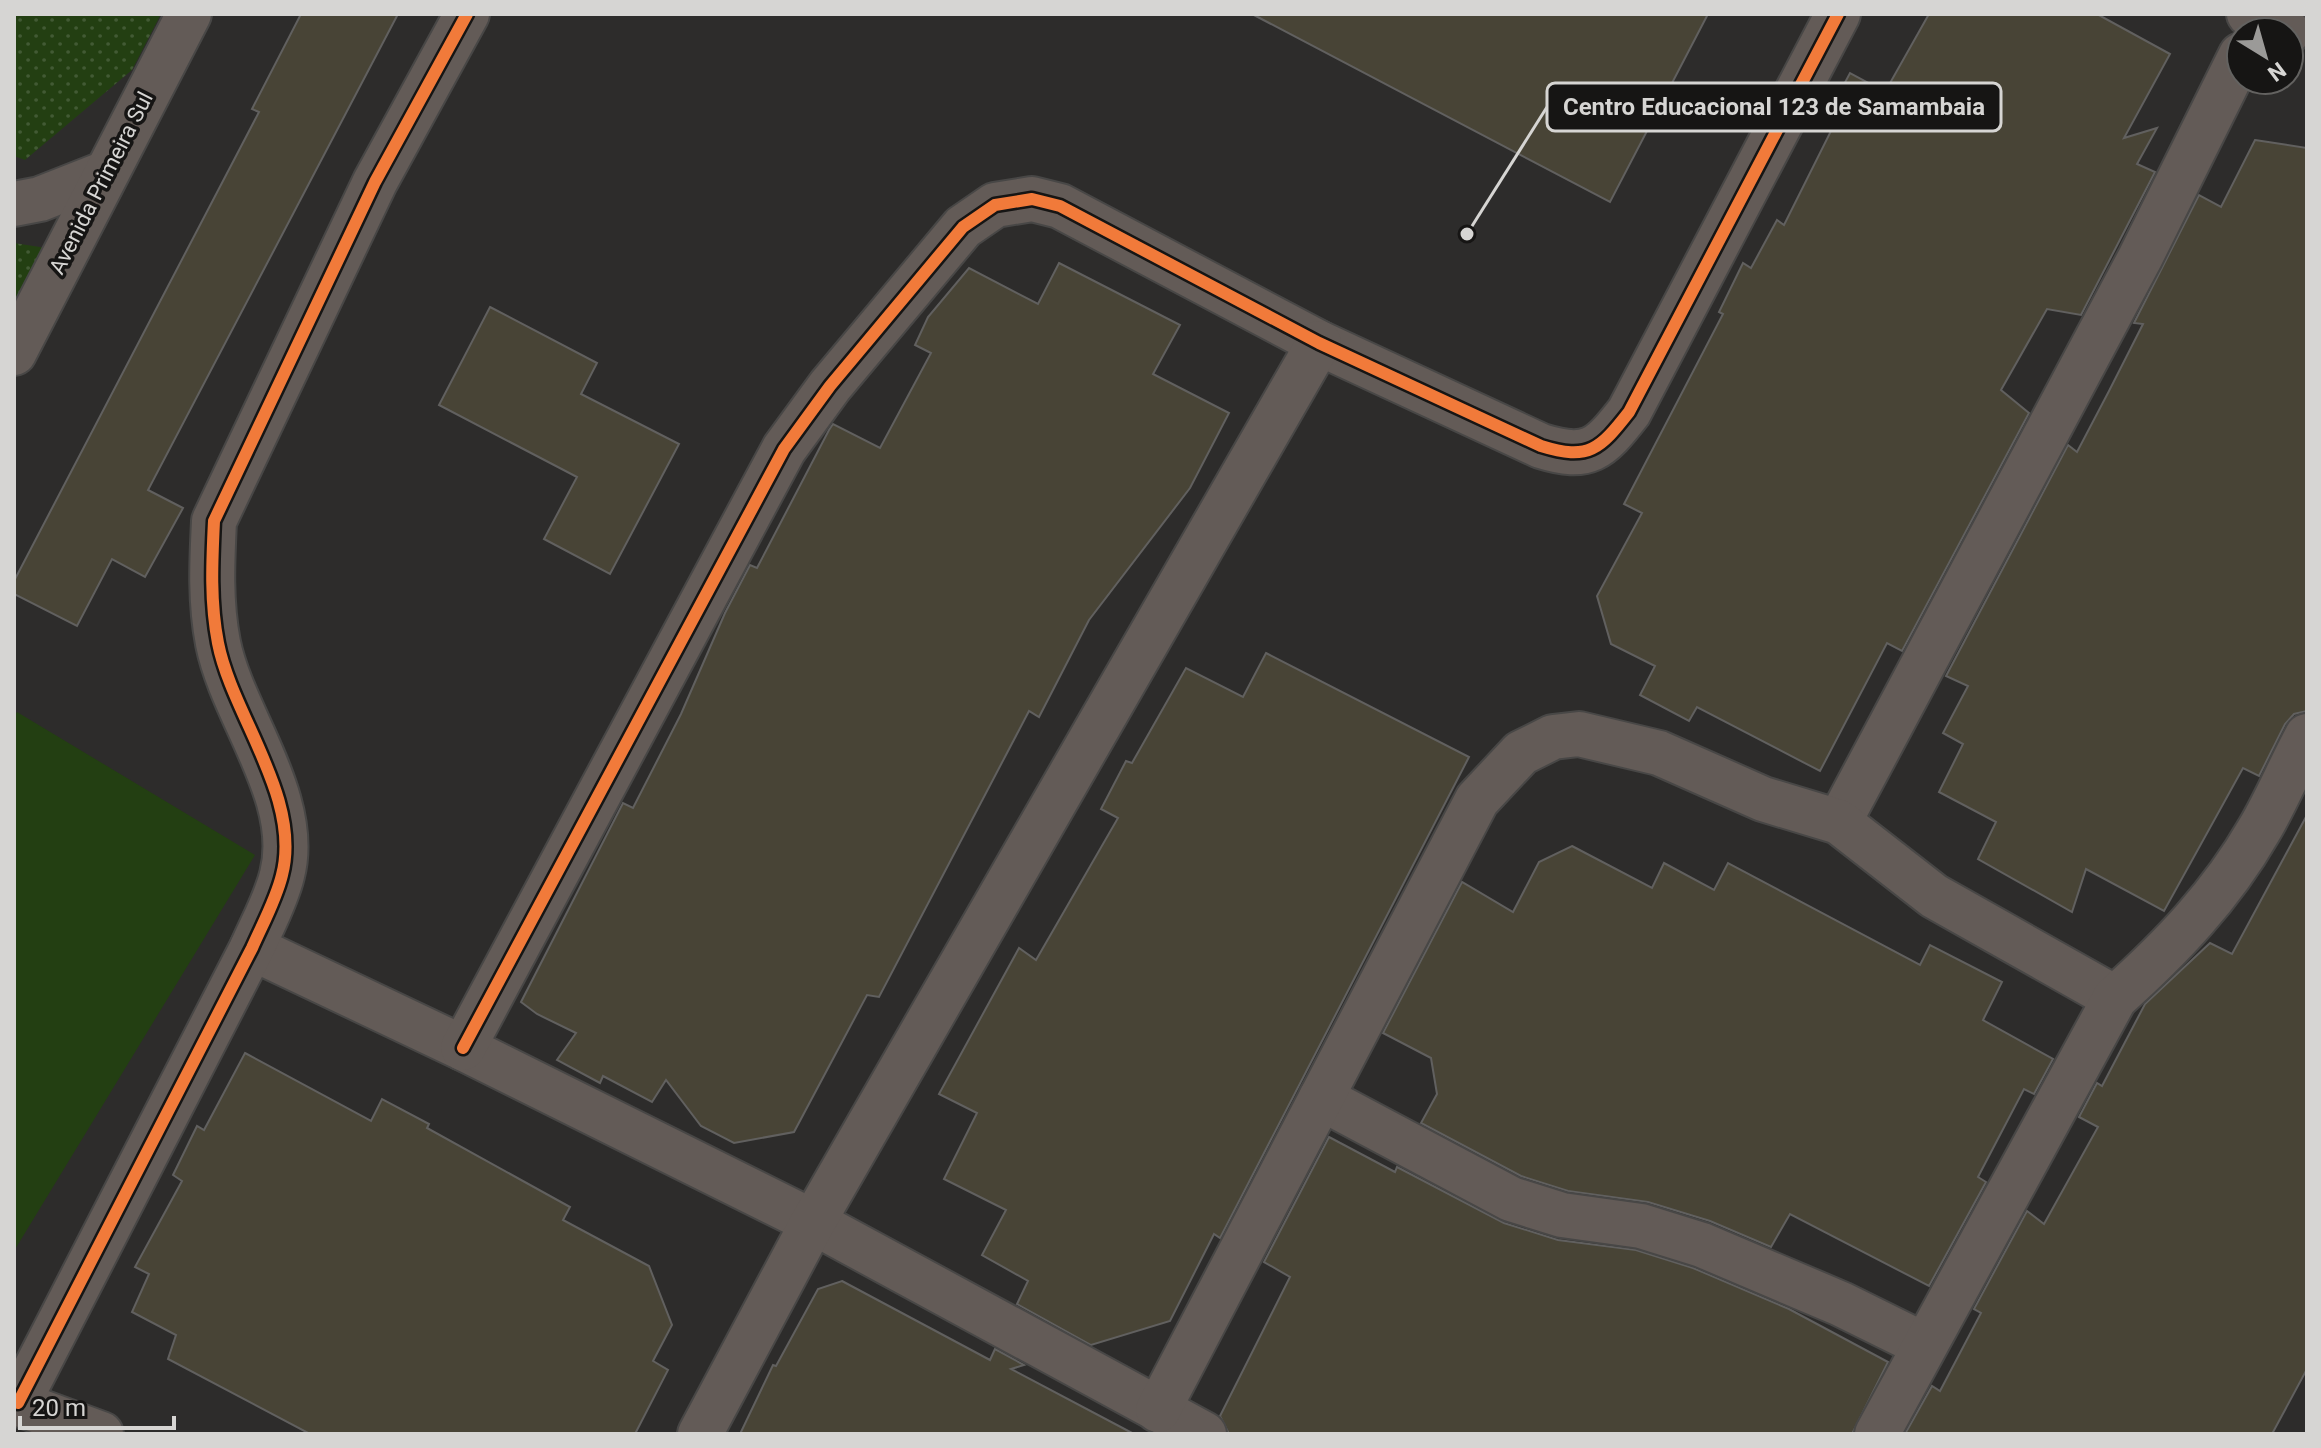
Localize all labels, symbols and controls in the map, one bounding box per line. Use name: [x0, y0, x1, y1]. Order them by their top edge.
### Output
north arrow: [2225, 16, 2305, 96]
text: N: [2263, 57, 2290, 86]
callout: Centro Educacional 123 de Samambaia: [1547, 83, 2001, 131]
street label: Avenida Primeira Sul: [44, 88, 158, 278]
text: Centro Educacional 123 de Samambaia: [1563, 93, 1985, 121]
scale bar: [20, 1380, 174, 1430]
text: 20 m: [32, 1394, 86, 1422]

